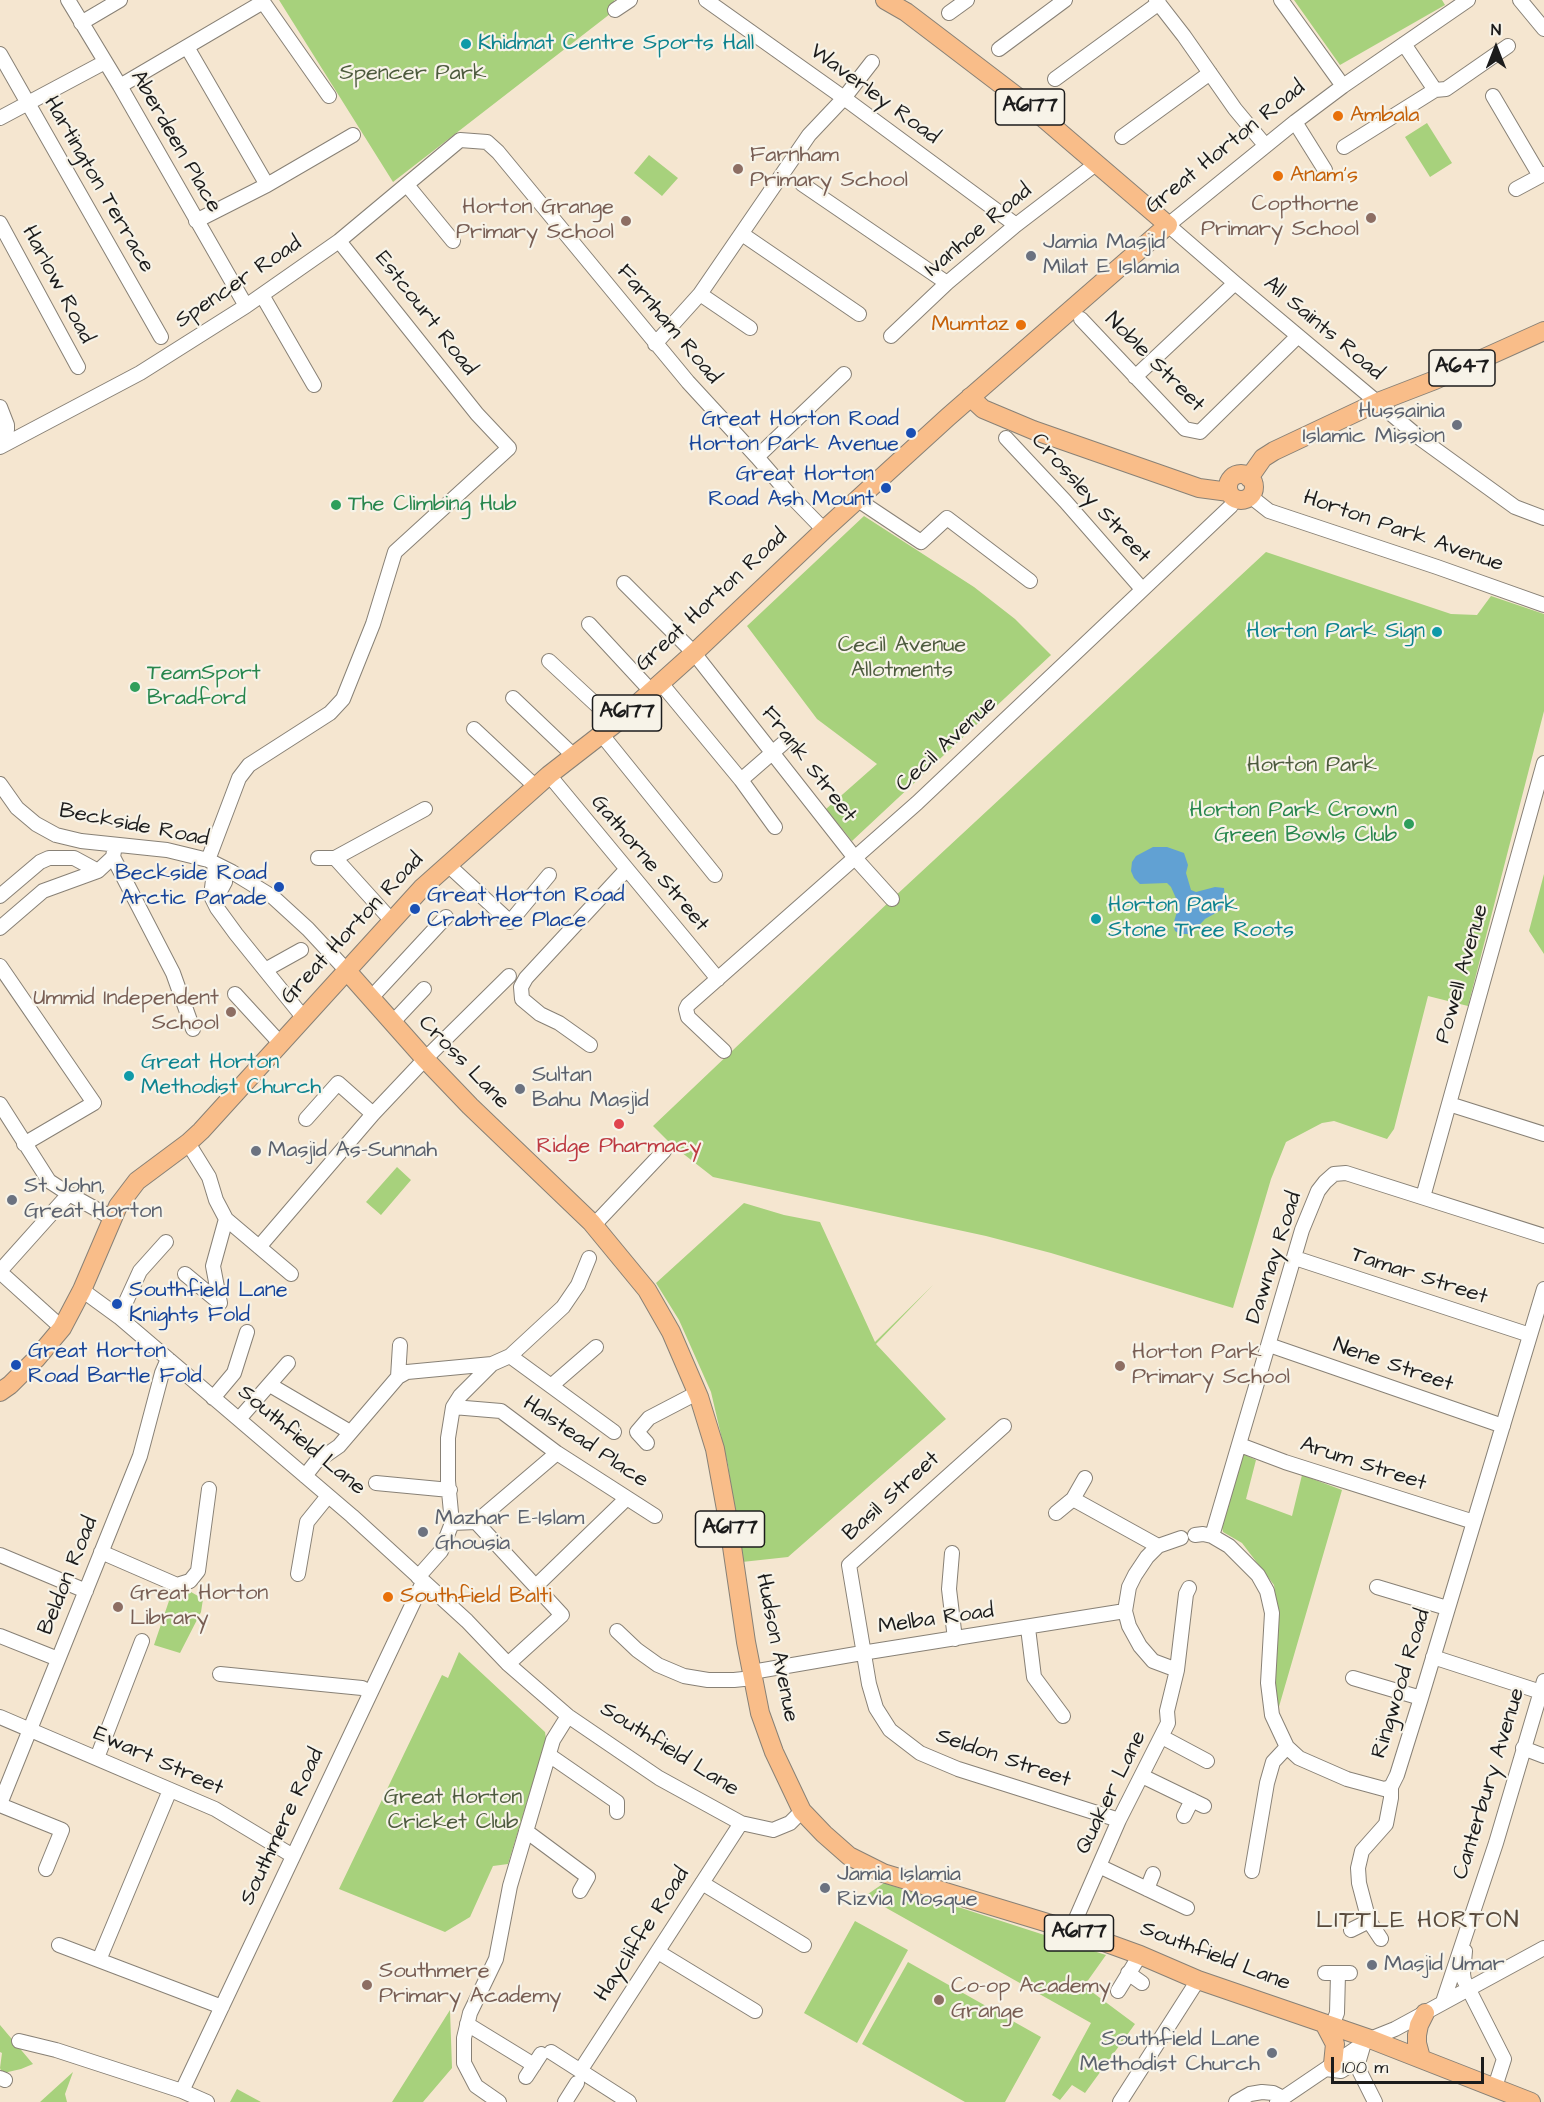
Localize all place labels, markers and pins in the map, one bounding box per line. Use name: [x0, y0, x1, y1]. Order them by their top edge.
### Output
place label: Khidmat Centre Sports Hall: [478, 31, 754, 57]
marker: Khidmat Centre Sports Hall: [459, 37, 473, 51]
place label: Ambala: [1350, 103, 1419, 129]
marker: Ambala: [1331, 109, 1345, 123]
place label: Farnham Primary School: [750, 143, 908, 194]
marker: Farnham Primary School: [731, 162, 745, 176]
place label: Anam's: [1290, 163, 1358, 189]
marker: Anam's: [1271, 169, 1285, 183]
place label: Copthorne Primary School: [1201, 192, 1359, 243]
place label: Horton Grange Primary School: [456, 195, 614, 246]
marker: Copthorne Primary School: [1364, 211, 1378, 225]
marker: Horton Grange Primary School: [619, 214, 633, 228]
place label: Jamia Masjid Milat E Islamia: [1043, 230, 1179, 282]
marker: Jamia Masjid Milat E Islamia: [1024, 249, 1038, 263]
place label: Mumtaz: [932, 312, 1009, 338]
marker: Mumtaz: [1014, 318, 1028, 332]
place label: Hussainia Islamic Mission: [1302, 399, 1445, 451]
place label: Great Horton Road Horton Park Avenue: [689, 407, 899, 458]
marker: Hussainia Islamic Mission: [1450, 418, 1464, 432]
marker: Great Horton Road Horton Park Avenue: [904, 426, 918, 440]
place label: Great Horton Road Ash Mount: [708, 462, 874, 514]
marker: Great Horton Road Ash Mount: [879, 481, 893, 495]
place label: The Climbing Hub: [348, 492, 516, 518]
marker: The Climbing Hub: [329, 498, 343, 512]
place label: Horton Park Sign: [1247, 619, 1425, 645]
marker: Horton Park Sign: [1430, 625, 1444, 639]
place label: TeamSport Bradford: [147, 661, 261, 712]
marker: TeamSport Bradford: [128, 680, 142, 694]
place label: Horton Park Crown Green Bowls Club: [1190, 798, 1397, 849]
marker: Horton Park Crown Green Bowls Club: [1402, 817, 1416, 831]
place label: Beckside Road Arctic Parade: [115, 861, 267, 912]
marker: Beckside Road Arctic Parade: [272, 880, 286, 894]
place label: Great Horton Road Crabtree Place: [427, 883, 625, 934]
place label: Horton Park Stone Tree Roots: [1108, 893, 1294, 944]
marker: Great Horton Road Crabtree Place: [408, 902, 422, 916]
marker: Horton Park Stone Tree Roots: [1089, 912, 1103, 926]
place label: Ummid Independent School: [33, 986, 219, 1038]
marker: Ummid Independent School: [224, 1005, 238, 1019]
place label: Great Horton Methodist Church: [141, 1050, 321, 1102]
place label: Sultan Bahu Masjid: [532, 1063, 649, 1114]
marker: Great Horton Methodist Church: [122, 1069, 136, 1083]
marker: Sultan Bahu Masjid: [513, 1082, 527, 1096]
marker: Ridge Pharmacy: [612, 1117, 626, 1131]
place label: Ridge Pharmacy: [537, 1134, 701, 1160]
place label: Masjid As-Sunnah: [268, 1138, 437, 1164]
marker: Masjid As-Sunnah: [249, 1144, 263, 1158]
place label: St John, Great Horton: [24, 1174, 162, 1226]
marker: St John, Great Horton: [5, 1193, 19, 1207]
place label: Southfield Lane Knights Fold: [129, 1278, 288, 1330]
marker: Southfield Lane Knights Fold: [110, 1297, 124, 1311]
place label: Great Horton Road Bartle Fold: [28, 1339, 202, 1390]
place label: Horton Park Primary School: [1132, 1340, 1290, 1392]
marker: Great Horton Road Bartle Fold: [9, 1358, 23, 1372]
marker: Horton Park Primary School: [1113, 1359, 1127, 1373]
place label: Mazhar E-Islam Ghousia: [435, 1506, 584, 1558]
marker: Mazhar E-Islam Ghousia: [416, 1525, 430, 1539]
place label: Great Horton Library: [130, 1581, 268, 1633]
place label: Southfield Balti: [400, 1584, 552, 1610]
marker: Southfield Balti: [381, 1590, 395, 1604]
marker: Great Horton Library: [111, 1600, 125, 1614]
place label: Jamia Islamia Rizvia Mosque: [837, 1862, 978, 1914]
marker: Jamia Islamia Rizvia Mosque: [818, 1881, 832, 1895]
place label: Masjid Umar: [1384, 1952, 1505, 1978]
marker: Masjid Umar: [1365, 1958, 1379, 1972]
place label: Southmere Primary Academy: [379, 1959, 561, 2011]
place label: Co-op Academy Grange: [951, 1974, 1111, 2026]
marker: Southmere Primary Academy: [360, 1978, 374, 1992]
marker: Co-op Academy Grange: [932, 1993, 946, 2007]
place label: Southfield Lane Methodist Church: [1080, 2027, 1260, 2078]
marker: Southfield Lane Methodist Church: [1265, 2046, 1279, 2060]

